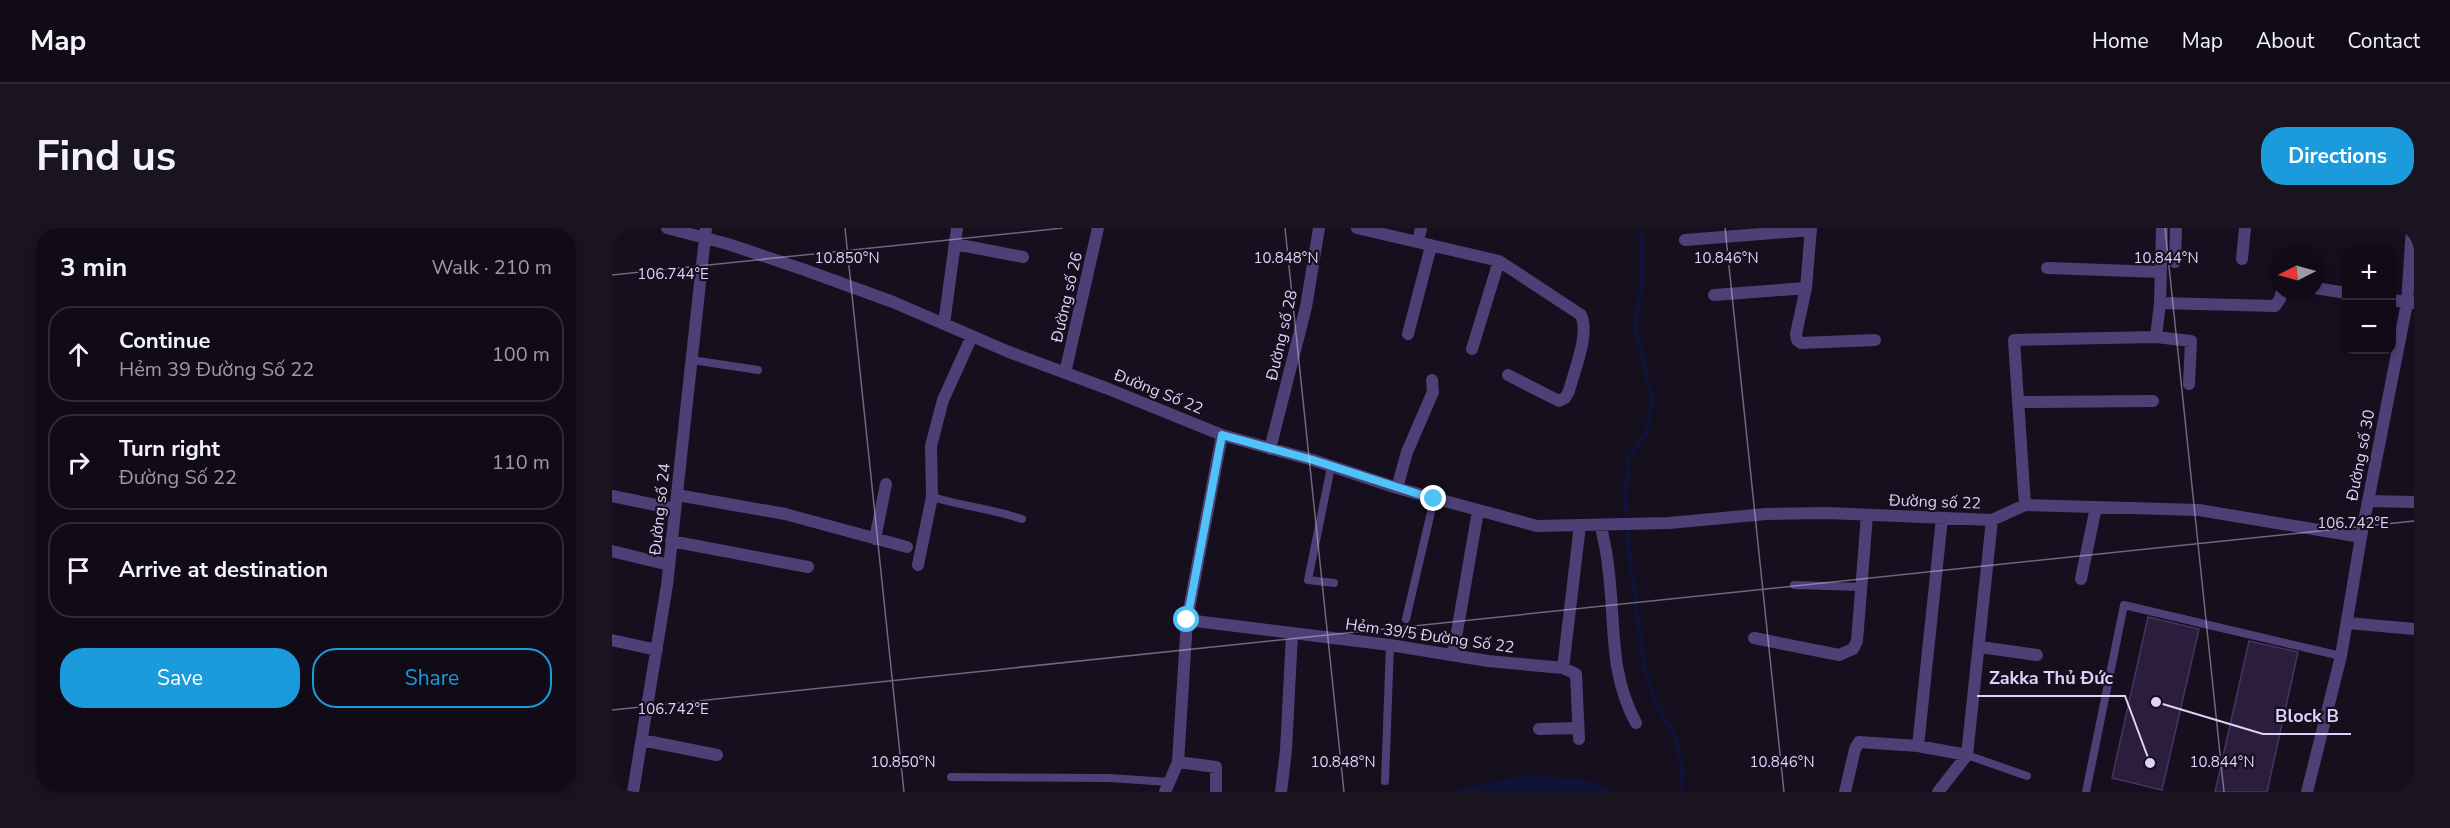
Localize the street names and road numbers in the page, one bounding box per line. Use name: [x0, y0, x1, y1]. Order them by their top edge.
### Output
street label: Đường số 26: [1046, 250, 1088, 346]
street label: Đường số 28: [1261, 288, 1303, 384]
street label: Đường Số 22: [1110, 364, 1206, 420]
street label: Đường số 30: [2341, 408, 2381, 504]
street label: Đường số 24: [644, 462, 676, 557]
street label: Đường số 22: [1887, 489, 1981, 515]
street label: Hẻm 39/5 Đường Số 22: [1344, 613, 1516, 659]

